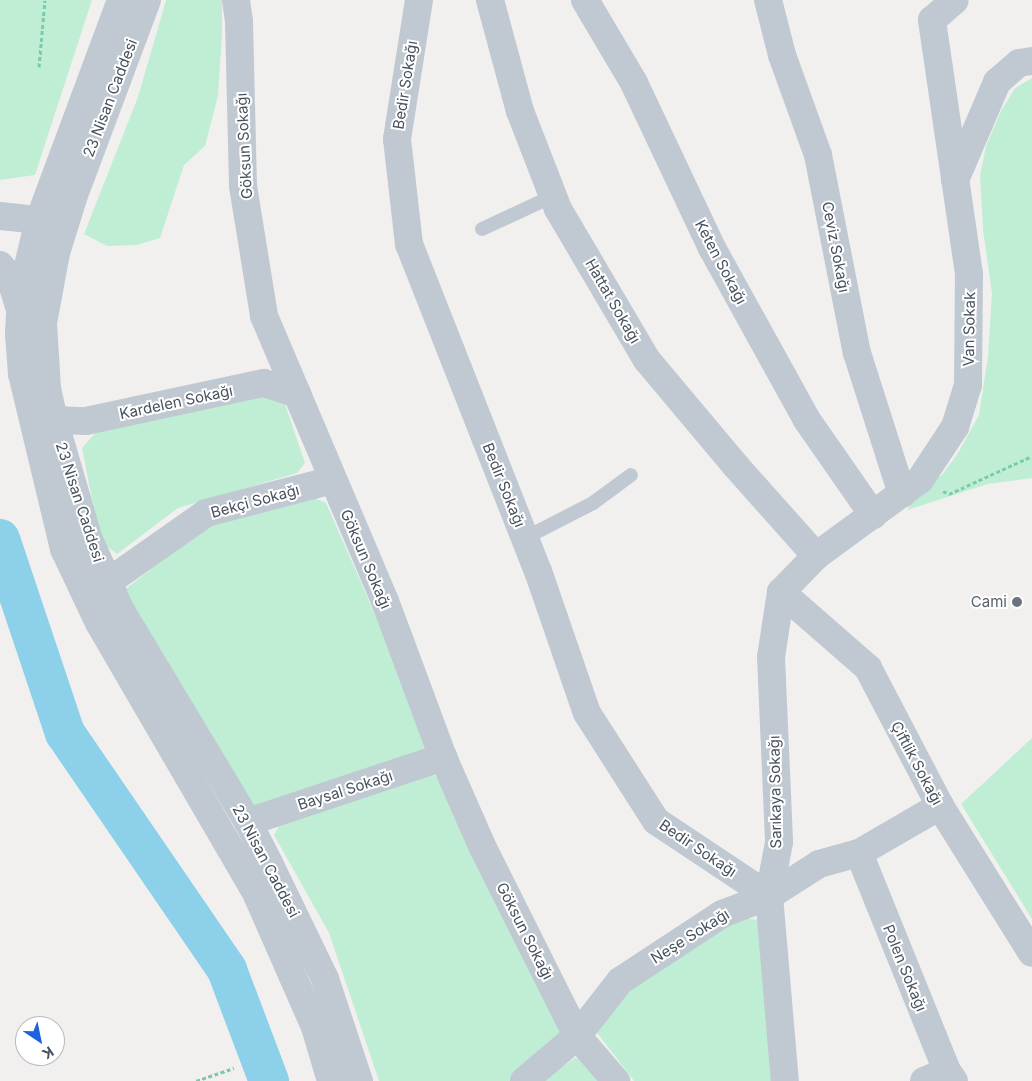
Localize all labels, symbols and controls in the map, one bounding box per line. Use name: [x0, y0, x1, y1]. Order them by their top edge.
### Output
street label: 23 Nisan Caddesi: [79, 36, 141, 160]
street label: Bedir Sokağı: [389, 39, 421, 131]
street label: Göksun Sokağı: [232, 92, 256, 200]
street label: Ceviz Sokağı: [818, 200, 854, 294]
street label: Keten Sokağı: [691, 217, 751, 307]
street label: Hattat Sokağı: [582, 255, 644, 347]
street label: Van Sokak: [959, 292, 979, 366]
street label: Kardelen Sokağı: [118, 381, 234, 423]
street label: 23 Nisan Caddesi: [52, 440, 108, 564]
street label: Bedir Sokağı: [479, 440, 529, 530]
street label: Bekçi Sokağı: [209, 481, 301, 521]
street label: Göksun Sokağı: [337, 507, 395, 611]
place label: Cami: [971, 593, 1007, 611]
marker: Cami: [1011, 596, 1023, 608]
street label: Çiftlik Sokağı: [887, 718, 947, 808]
street label: Sarıkaya Sokağı: [765, 735, 785, 849]
street label: Baysal Sokağı: [295, 766, 395, 814]
street label: 23 Nisan Caddesi: [229, 802, 303, 920]
street label: Bedir Sokağı: [656, 816, 740, 880]
street label: Göksun Sokağı: [493, 880, 557, 982]
street label: Neşe Sokağı: [647, 905, 733, 967]
street label: Polen Sokağı: [879, 922, 931, 1014]
north arrow: [15, 1016, 65, 1066]
text: K: [39, 1043, 57, 1063]

